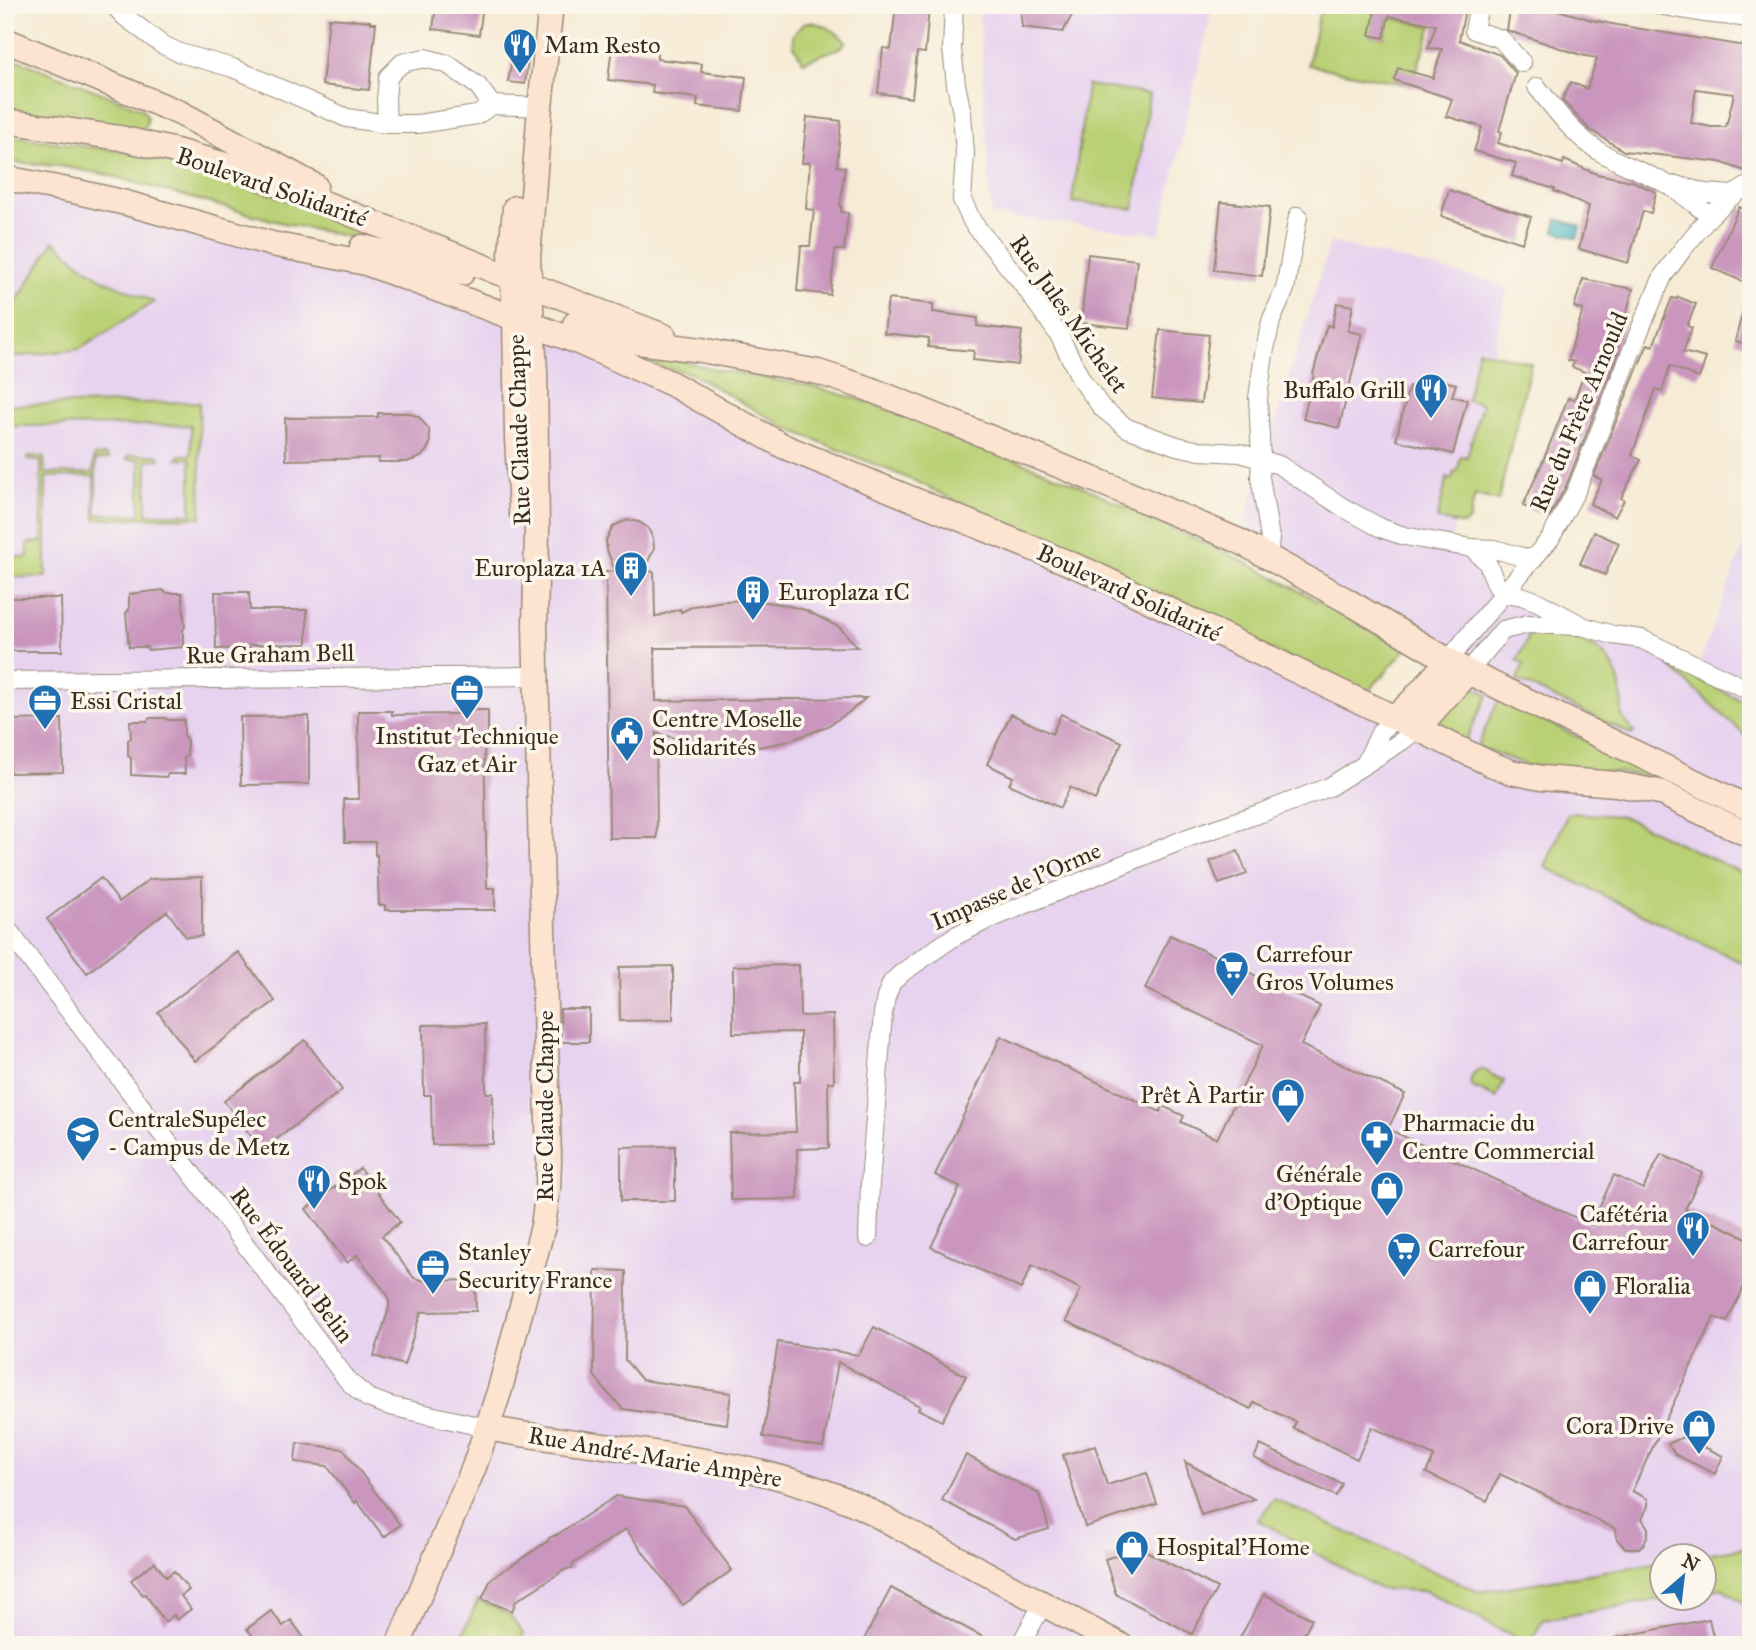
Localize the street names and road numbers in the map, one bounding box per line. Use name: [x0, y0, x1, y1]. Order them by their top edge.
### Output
street label: Boulevard Solidarité: [173, 140, 371, 234]
street label: Rue Jules Michelet: [1003, 229, 1135, 399]
street label: Rue du Frère Arnould: [1523, 308, 1635, 516]
street label: Rue Claude Chappe: [501, 334, 537, 526]
street label: Boulevard Solidarité: [1032, 537, 1226, 649]
street label: Rue Graham Bell: [185, 638, 355, 670]
street label: Impasse de l'Orme: [927, 835, 1105, 937]
street label: Rue Claude Chappe: [530, 1010, 560, 1202]
street label: Rue Édouard Belin: [224, 1181, 360, 1349]
street label: Rue André-Marie Ampère: [526, 1420, 784, 1494]

